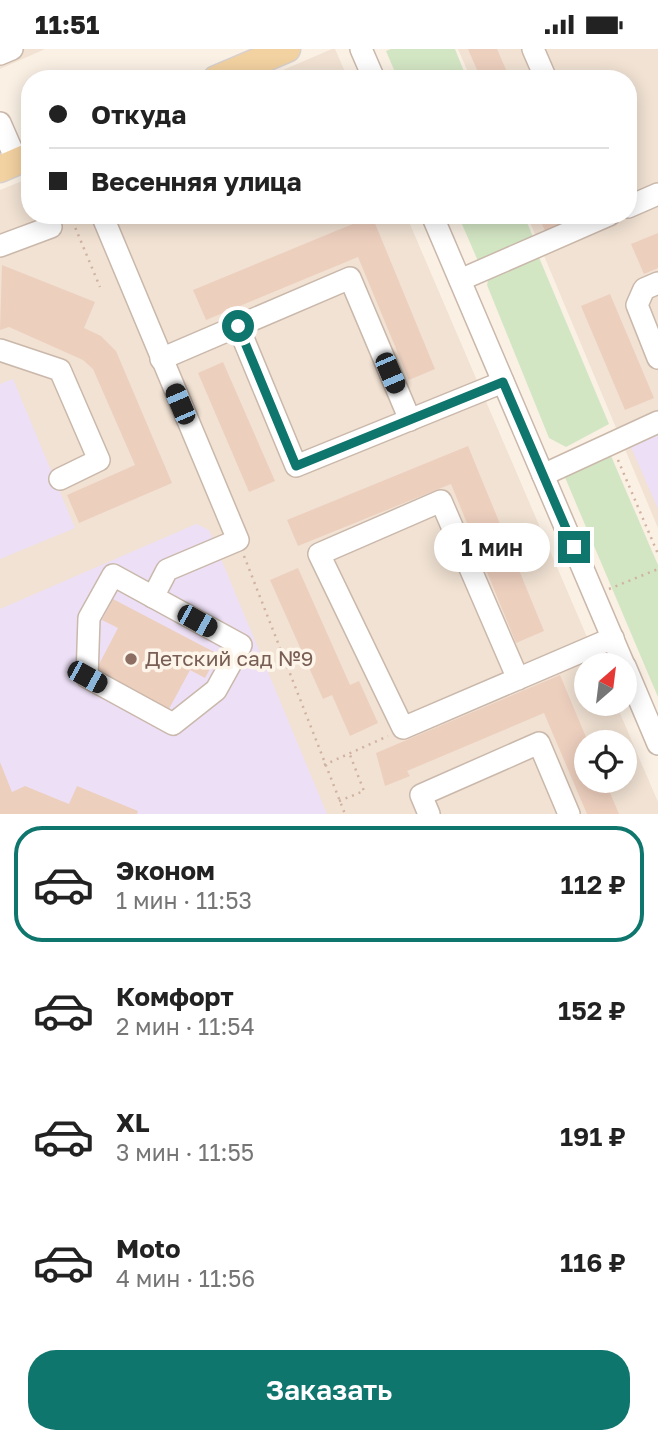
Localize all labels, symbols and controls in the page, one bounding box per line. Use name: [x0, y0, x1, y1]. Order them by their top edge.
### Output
text: 11:51: [35, 9, 99, 40]
text: Откуда: [91, 99, 186, 130]
text: Весенняя улица: [91, 166, 302, 197]
route start: [222, 310, 254, 342]
car: [373, 350, 408, 396]
car: [163, 381, 198, 427]
callout: 1 мин: [434, 523, 550, 571]
route end: [558, 531, 590, 563]
text: 1 мин: [461, 533, 523, 561]
car: [174, 602, 221, 640]
place label: Детский сад №9: [145, 645, 314, 671]
marker: Детский сад №9: [123, 651, 139, 667]
north arrow: [574, 653, 637, 716]
map controls: [574, 653, 637, 793]
car: [64, 658, 111, 696]
button: locate: [574, 730, 637, 793]
icon: car: [32, 853, 95, 916]
text: Эконом: [116, 855, 215, 886]
text: 112 ₽: [561, 869, 626, 900]
text: 1 мин · 11:53: [116, 886, 252, 914]
icon: car: [32, 979, 95, 1042]
text: Комфорт: [116, 981, 234, 1012]
text: 152 ₽: [558, 995, 626, 1026]
text: 2 мин · 11:54: [116, 1012, 255, 1040]
icon: car: [32, 1105, 95, 1168]
text: XL: [116, 1107, 150, 1138]
text: 191 ₽: [560, 1121, 626, 1152]
text: 3 мин · 11:55: [116, 1138, 254, 1166]
icon: car: [32, 1231, 95, 1294]
text: Moto: [116, 1233, 181, 1264]
text: 116 ₽: [560, 1247, 626, 1278]
text: 4 мин · 11:56: [116, 1264, 255, 1292]
button: Заказать: [28, 1350, 630, 1430]

